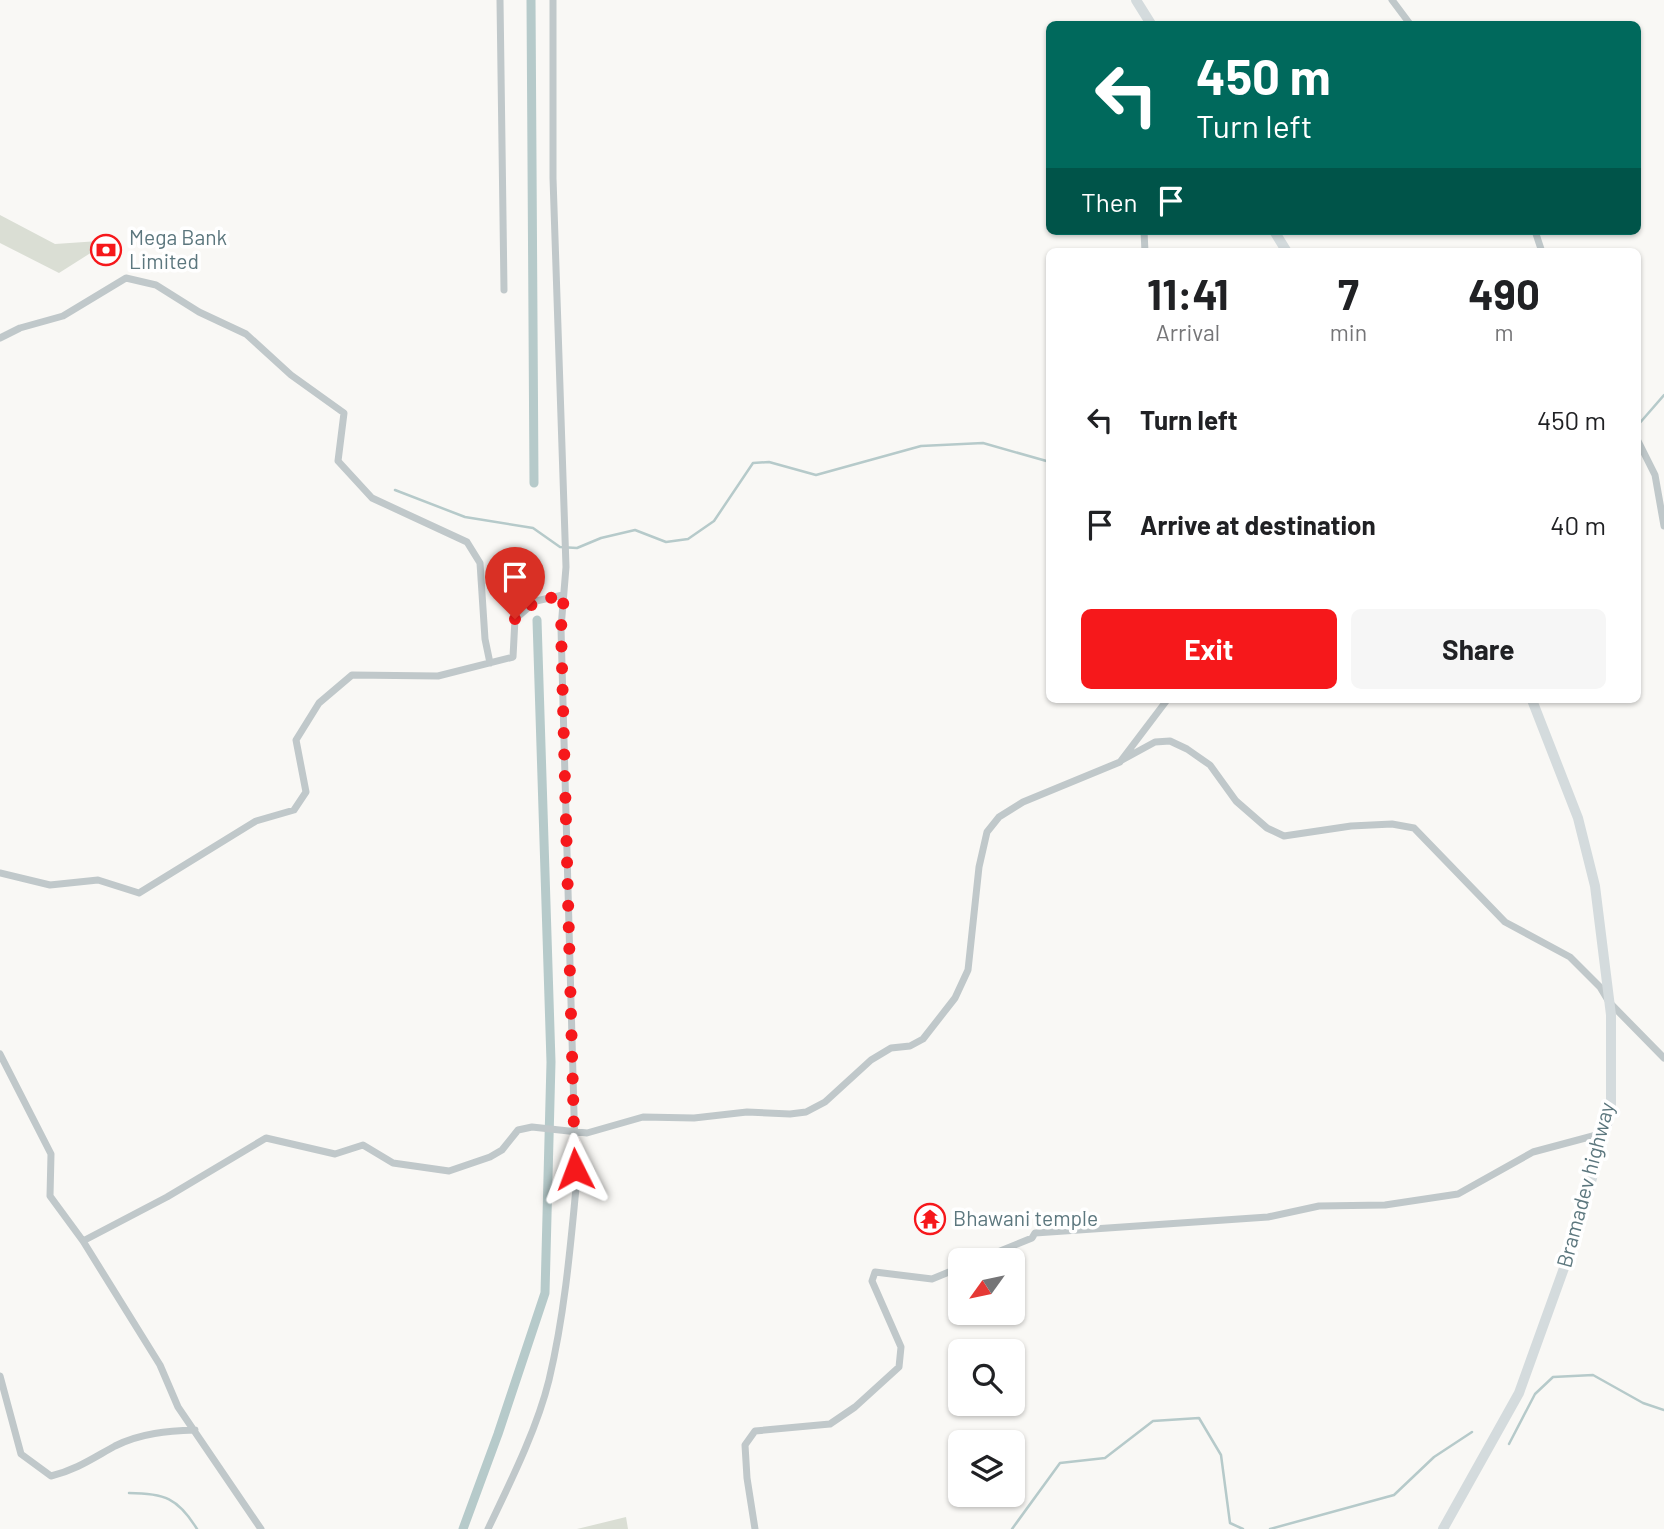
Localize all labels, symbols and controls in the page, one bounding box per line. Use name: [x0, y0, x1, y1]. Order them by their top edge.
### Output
text: 450 m: [1196, 46, 1331, 105]
icon: left: [1081, 49, 1172, 140]
text: Turn left: [1196, 106, 1313, 144]
icon: arrive: [1152, 182, 1190, 220]
text: Then: [1081, 186, 1138, 217]
place label: Mega Bank Limited: [129, 224, 227, 273]
bank icon: Mega Bank Limited: [89, 233, 123, 267]
text: 11:41: [1147, 268, 1229, 318]
text: 7: [1338, 268, 1359, 318]
text: 490: [1468, 268, 1540, 318]
text: Arrival: [1156, 318, 1220, 346]
text: min: [1330, 318, 1367, 346]
text: m: [1495, 318, 1514, 346]
icon: left: [1081, 401, 1119, 439]
text: Turn left: [1140, 404, 1238, 435]
text: 450 m: [1537, 404, 1606, 435]
icon: arrive: [1081, 506, 1119, 544]
text: Arrive at destination: [1140, 509, 1376, 540]
text: 40 m: [1550, 509, 1606, 540]
pin: [485, 547, 545, 619]
icon: arrive: [496, 558, 534, 596]
button: Exit: [1081, 609, 1337, 689]
button: Share: [1351, 609, 1606, 689]
street label: Bramadev highway: [1550, 1099, 1619, 1270]
position arrow: [538, 1132, 612, 1206]
temple icon: Bhawani temple: [913, 1202, 947, 1236]
place label: Bhawani temple: [953, 1205, 1098, 1230]
north arrow: [948, 1248, 1026, 1325]
map controls: [948, 1248, 1025, 1507]
button: search: [948, 1339, 1025, 1416]
button: layers: [948, 1430, 1025, 1507]

